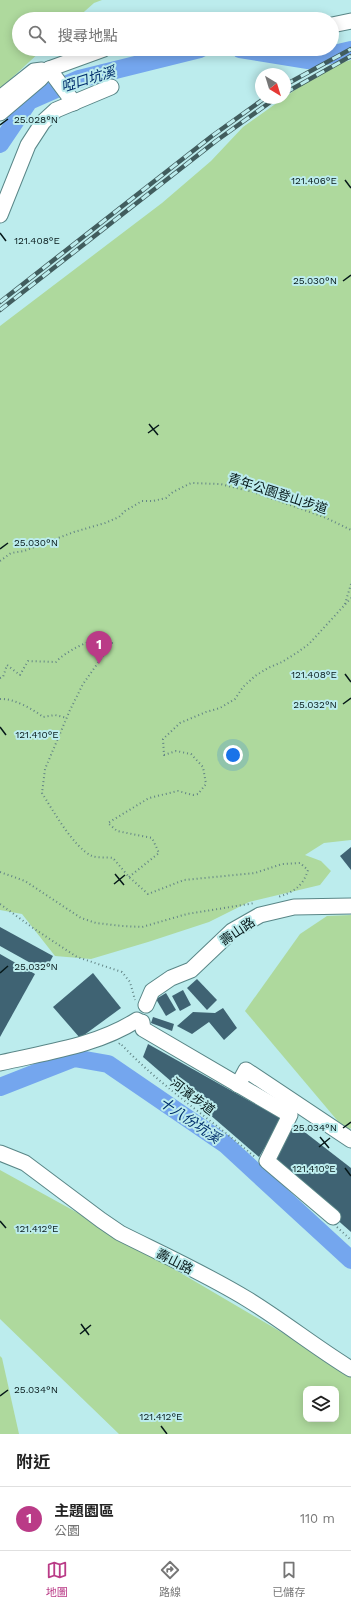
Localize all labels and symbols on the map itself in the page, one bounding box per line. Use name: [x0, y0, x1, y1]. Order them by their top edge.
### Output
water label: 啞口坑溪: [59, 63, 119, 95]
north arrow: [255, 68, 291, 104]
text: 25.028°N: [14, 114, 58, 125]
text: 121.406°E: [291, 175, 337, 186]
text: 121.408°E: [14, 235, 60, 246]
text: 25.030°N: [293, 275, 337, 286]
street label: 青年公園登山步道: [226, 470, 330, 517]
text: 25.030°N: [14, 537, 58, 548]
pin: 1: [86, 631, 112, 664]
text: 121.408°E: [291, 669, 337, 680]
text: 25.032°N: [293, 699, 337, 710]
text: 121.410°E: [15, 729, 59, 740]
your location: [223, 745, 243, 765]
street label: 壽山路: [217, 914, 258, 949]
text: 25.032°N: [14, 961, 58, 972]
street label: 河濱步道: [167, 1075, 218, 1118]
water label: 十八份坑溪: [157, 1094, 225, 1147]
text: 25.034°N: [293, 1122, 337, 1133]
text: 121.410°E: [292, 1163, 336, 1174]
text: 121.412°E: [16, 1223, 58, 1234]
street label: 壽山路: [154, 1246, 196, 1277]
text: 25.034°N: [14, 1384, 58, 1395]
text: 121.412°E: [140, 1411, 182, 1422]

